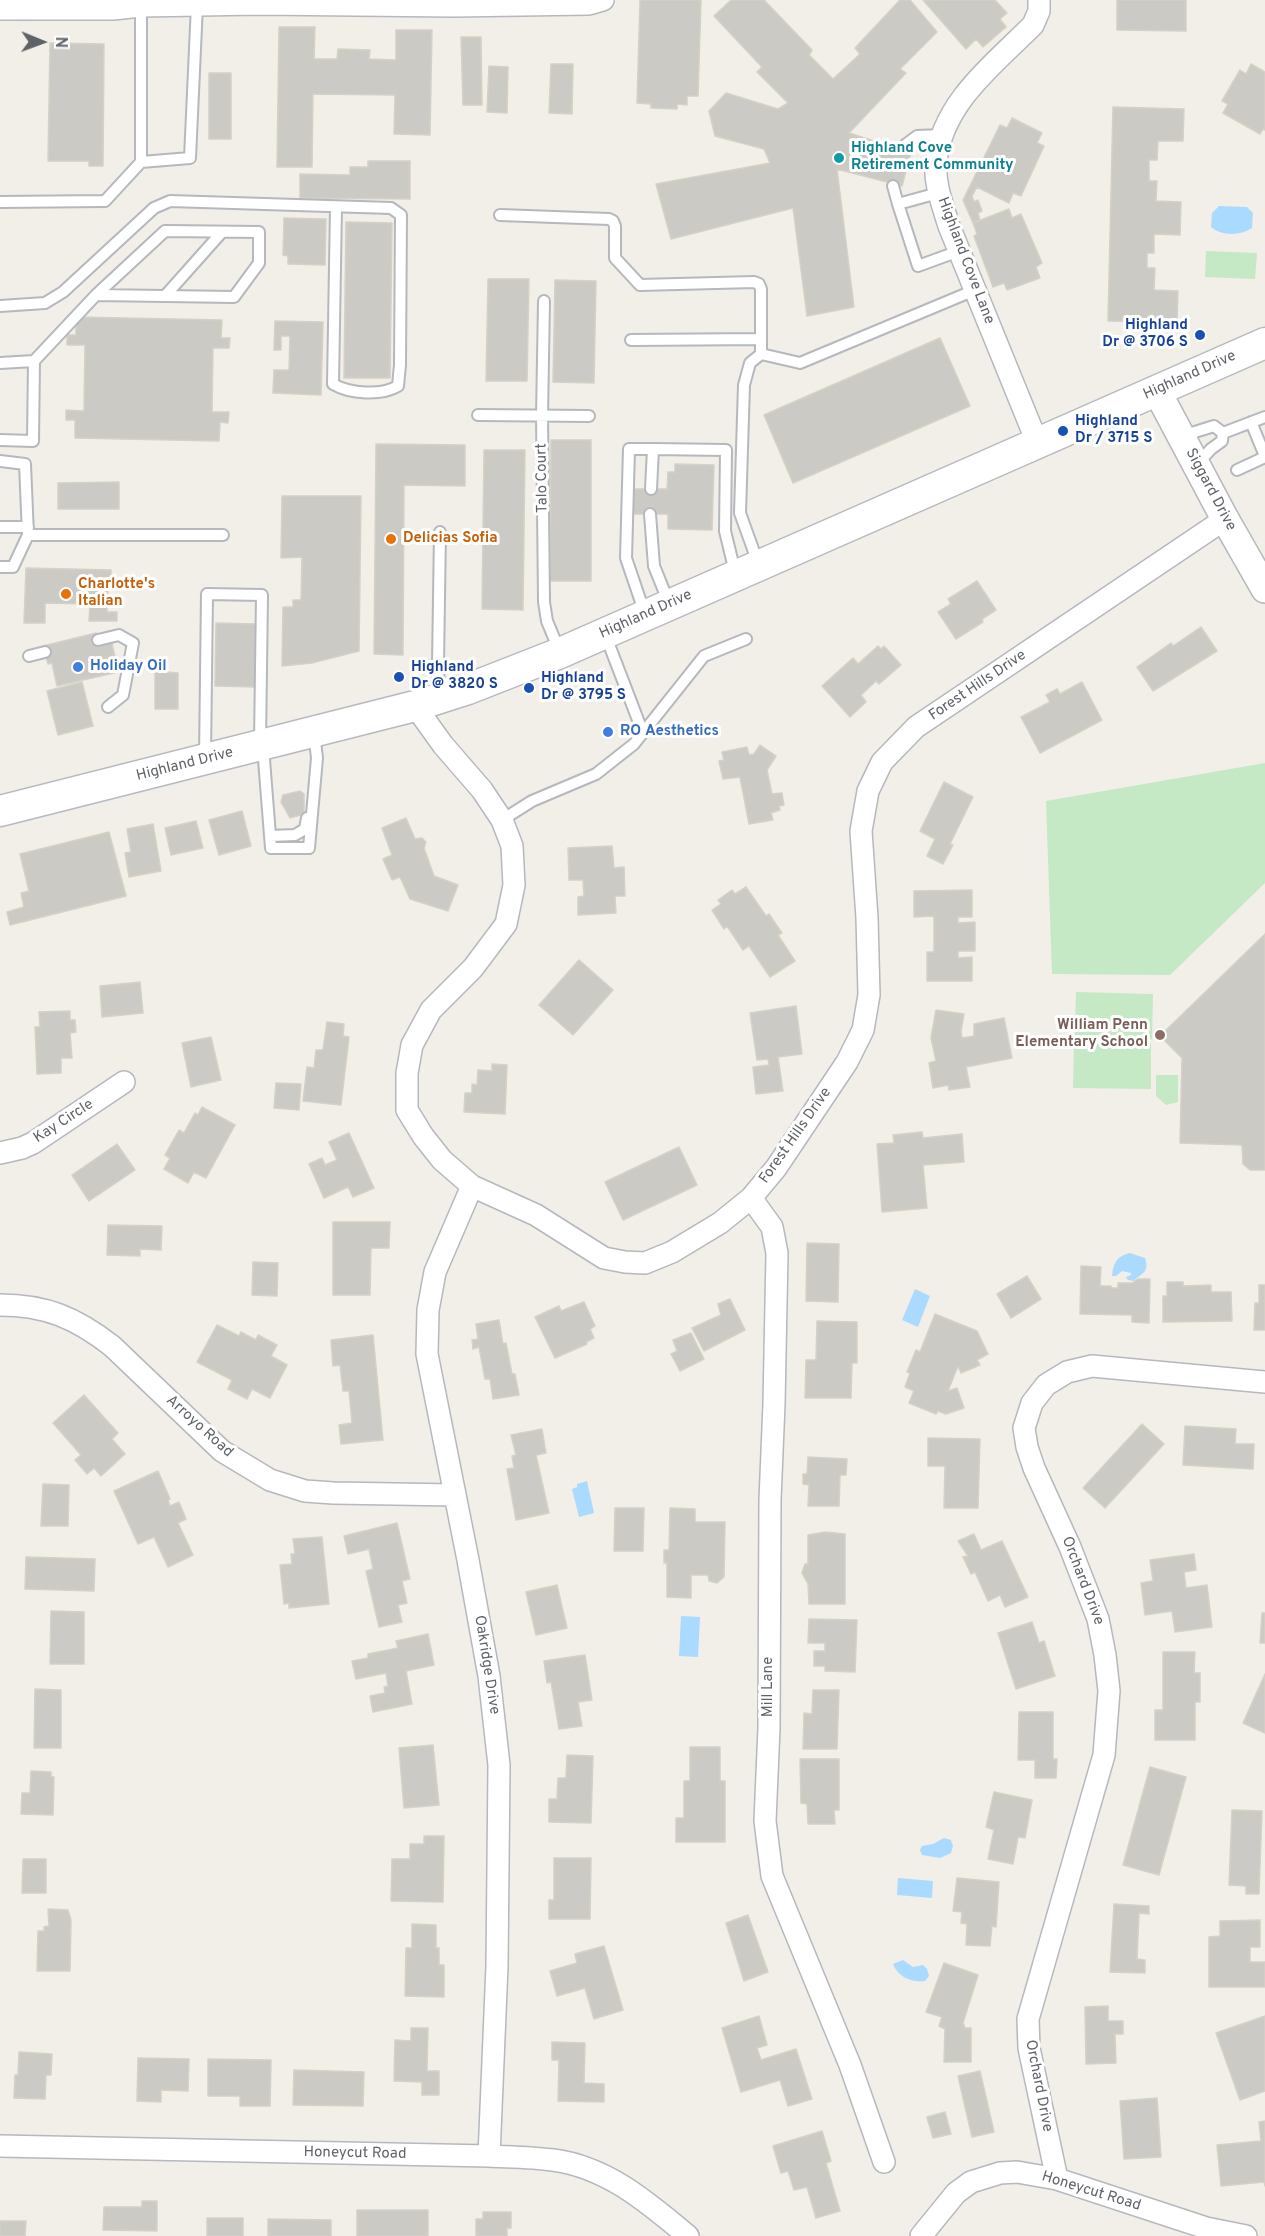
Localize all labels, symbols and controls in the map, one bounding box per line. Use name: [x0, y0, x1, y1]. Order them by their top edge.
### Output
north arrow: [12, 12, 72, 72]
text: N: [50, 36, 70, 48]
place label: Highland Cove Retirement Community: [851, 140, 1014, 175]
marker: Highland Cove Retirement Community: [832, 151, 846, 165]
street label: Highland Cove Lane: [933, 195, 997, 327]
place label: Highland Dr @ 3706 S: [1102, 317, 1188, 352]
marker: Highland Dr @ 3706 S: [1193, 328, 1207, 342]
street label: Highland Drive: [1141, 348, 1239, 404]
place label: Highland Dr / 3715 S: [1075, 413, 1152, 448]
marker: Highland Dr / 3715 S: [1056, 424, 1070, 438]
street label: Talo Court: [533, 443, 553, 513]
street label: Siggard Drive: [1181, 446, 1239, 534]
place label: Delicias Sofia: [403, 530, 498, 548]
marker: Delicias Sofia: [384, 532, 398, 546]
place label: Charlotte's Italian: [78, 576, 155, 611]
marker: Charlotte's Italian: [59, 587, 73, 601]
street label: Highland Drive: [597, 587, 695, 643]
street label: Forest Hills Drive: [926, 647, 1030, 725]
place label: Holiday Oil: [90, 658, 167, 676]
place label: Highland Dr @ 3820 S: [411, 659, 498, 694]
marker: Holiday Oil: [71, 660, 85, 674]
marker: Highland Dr @ 3820 S: [392, 670, 406, 684]
place label: Highland Dr @ 3795 S: [541, 670, 626, 705]
marker: Highland Dr @ 3795 S: [522, 681, 536, 695]
place label: RO Aesthetics: [620, 723, 719, 741]
marker: RO Aesthetics: [601, 725, 615, 739]
street label: Highland Drive: [135, 744, 235, 786]
place label: William Penn Elementary School: [1015, 1017, 1148, 1052]
marker: William Penn Elementary School: [1153, 1028, 1167, 1042]
street label: Forest Hills Drive: [756, 1084, 836, 1188]
street label: Kay Circle: [31, 1096, 97, 1148]
street label: Arroyo Road: [162, 1392, 236, 1462]
street label: Orchard Drive: [1057, 1534, 1107, 1628]
street label: Oakridge Drive: [469, 1614, 503, 1716]
street label: Mill Lane: [760, 1657, 778, 1717]
street label: Orchard Drive: [1020, 2038, 1056, 2134]
street label: Honeycut Road: [303, 2144, 407, 2164]
street label: Honeycut Road: [1039, 2168, 1143, 2216]

